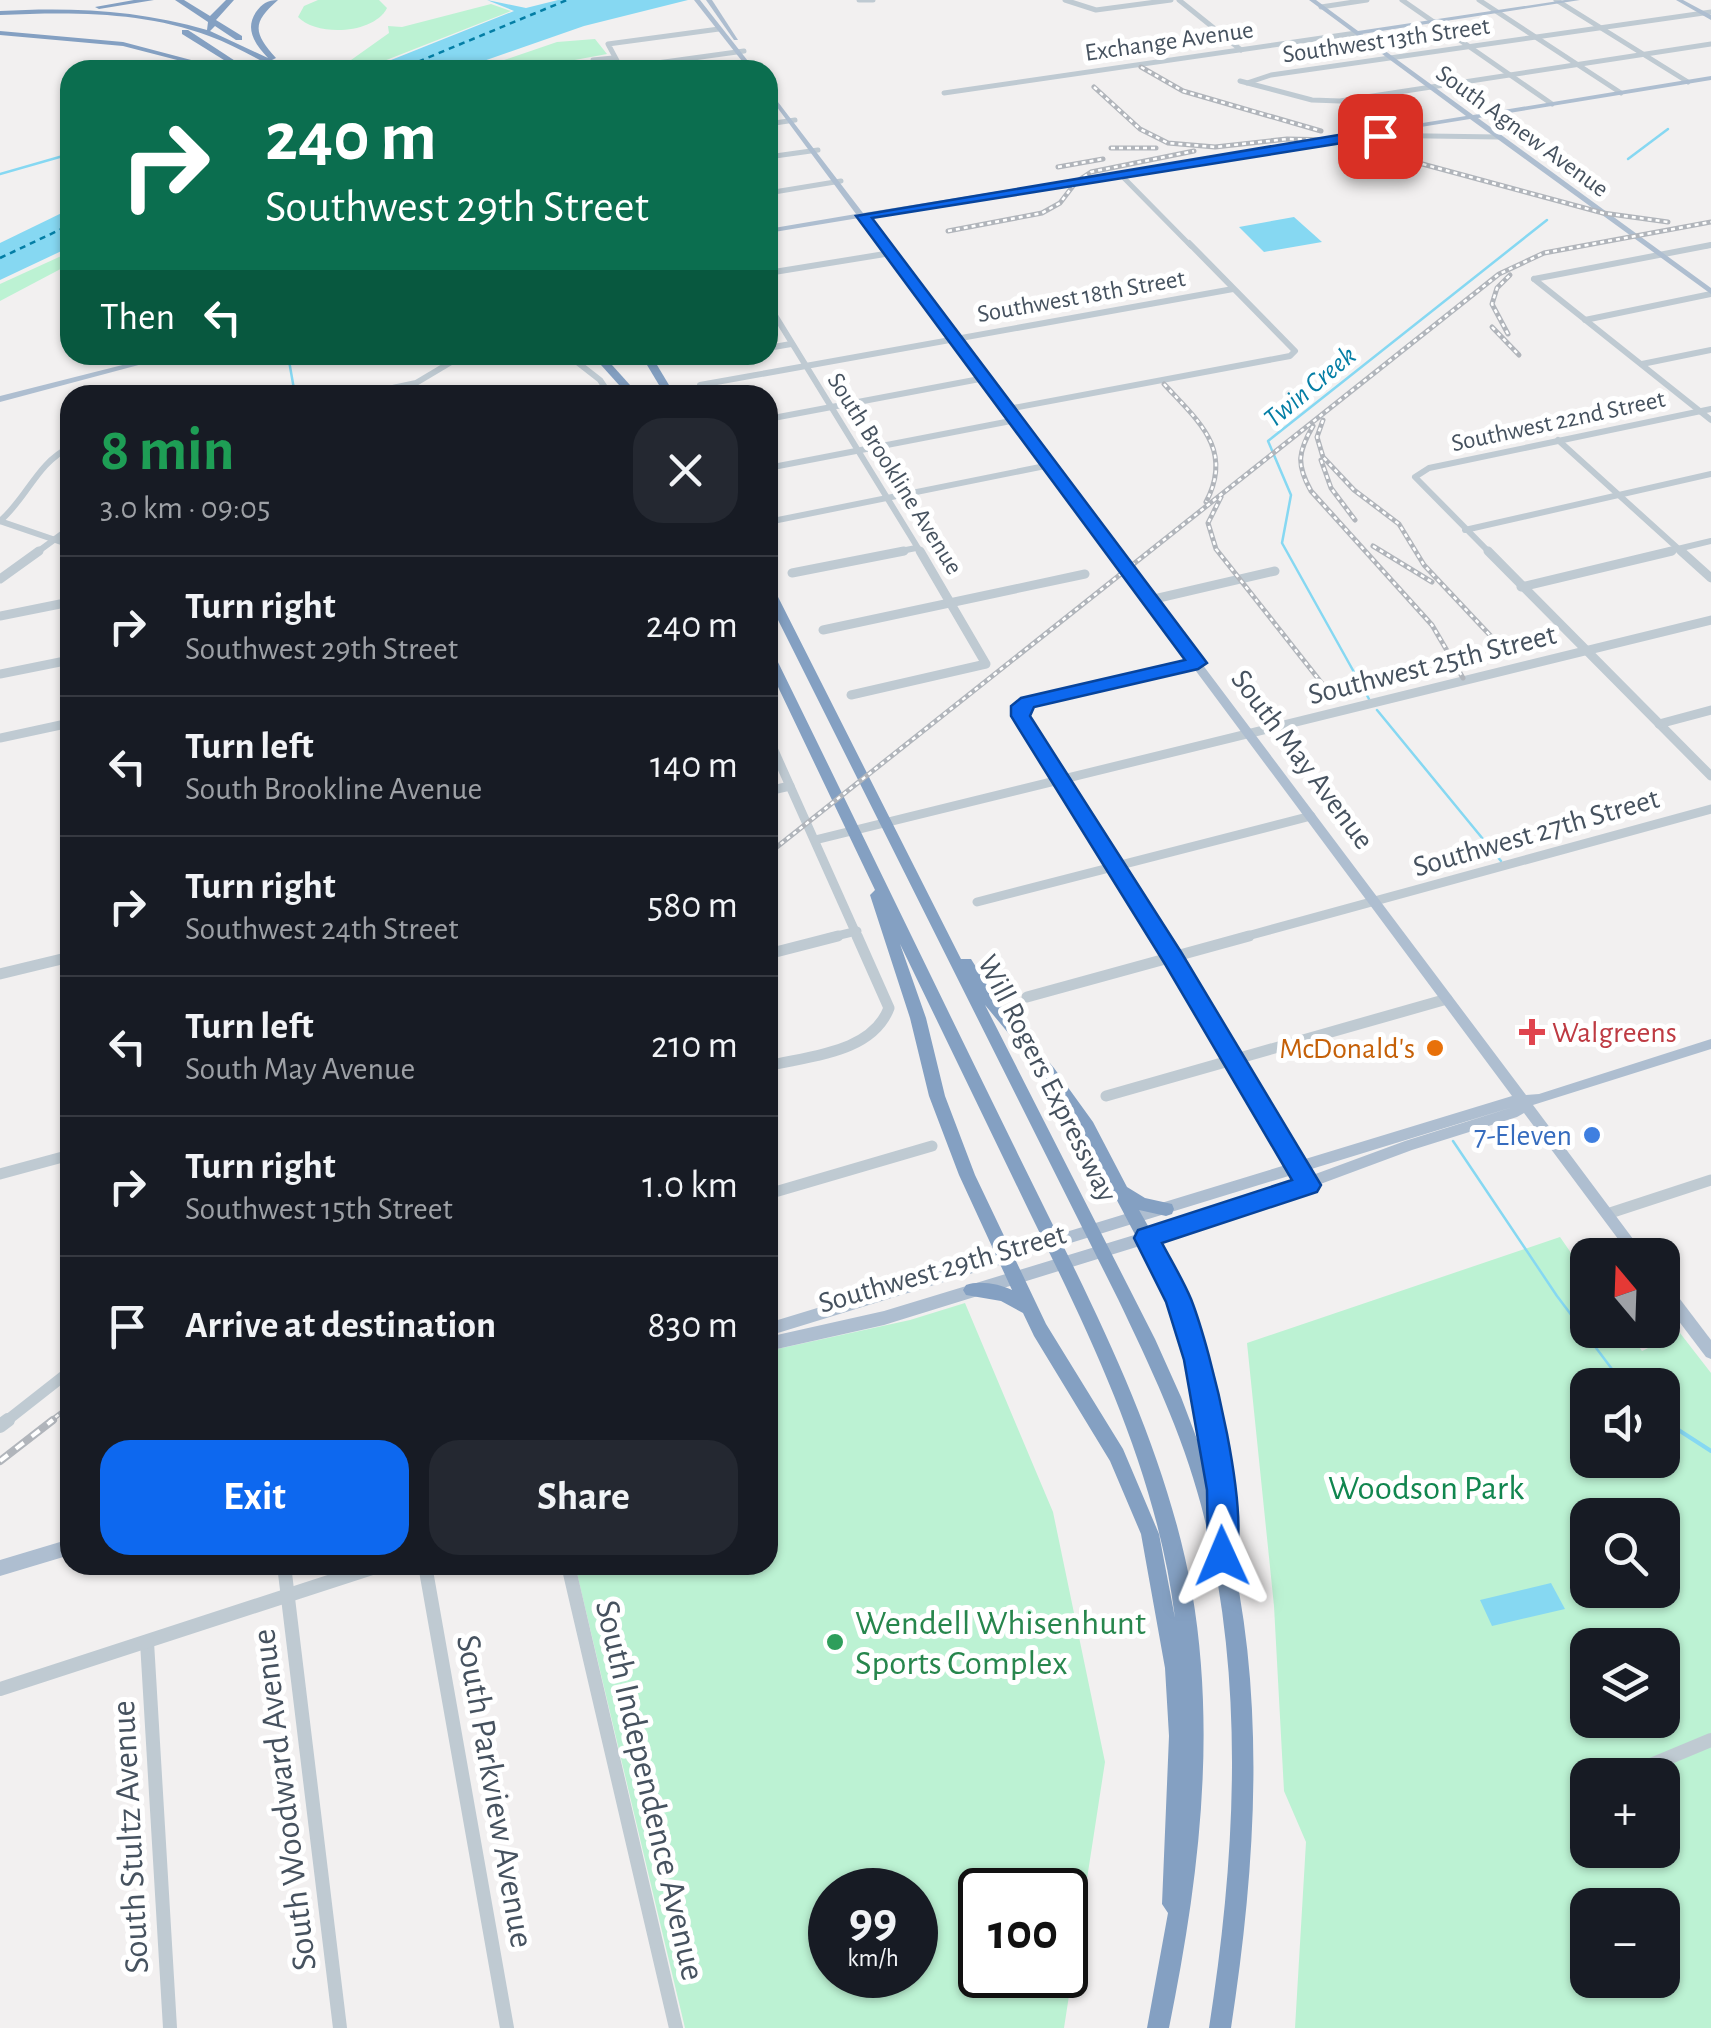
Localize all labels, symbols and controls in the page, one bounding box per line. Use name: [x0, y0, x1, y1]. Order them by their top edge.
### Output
street label: Southwest 13th Street: [1281, 14, 1491, 67]
street label: Exchange Avenue: [1083, 17, 1255, 66]
street label: South Agnew Avenue: [1431, 60, 1613, 202]
pin: [1338, 94, 1423, 179]
icon: right: [100, 100, 230, 230]
text: 240 m: [265, 103, 437, 173]
icon: arrive: [1353, 109, 1408, 164]
text: Southwest 29th Street: [265, 185, 649, 230]
street label: Southwest 18th Street: [975, 266, 1187, 327]
icon: left: [195, 290, 250, 345]
text: Then: [100, 299, 175, 337]
water label: Twin Creek: [1259, 341, 1362, 434]
street label: South Brookline Avenue: [823, 369, 967, 579]
street label: Southwest 22nd Street: [1449, 387, 1667, 456]
button: close: [633, 418, 738, 523]
text: 8 min: [100, 421, 234, 481]
text: 3.0 km · 09:05: [100, 492, 270, 524]
text: Turn right: [185, 588, 335, 626]
icon: right: [100, 599, 155, 654]
text: 240 m: [646, 607, 738, 645]
street label: Southwest 25th Street: [1305, 620, 1560, 710]
text: Southwest 29th Street: [185, 633, 458, 665]
street label: South May Avenue: [1225, 664, 1379, 855]
text: Turn left: [185, 728, 313, 766]
icon: left: [100, 739, 155, 794]
text: 140 m: [650, 747, 738, 785]
text: South Brookline Avenue: [185, 773, 482, 805]
street label: Southwest 27th Street: [1410, 783, 1663, 882]
text: Turn right: [185, 868, 335, 906]
icon: right: [100, 879, 155, 934]
text: 580 m: [647, 887, 738, 925]
text: Southwest 24th Street: [185, 913, 458, 945]
street label: Will Rogers Expressway: [972, 950, 1122, 1207]
text: Turn left: [185, 1008, 313, 1046]
place label: Walgreens: [1552, 1018, 1677, 1048]
icon: left: [100, 1019, 155, 1074]
marker: Walgreens: [1521, 1021, 1543, 1043]
text: 210 m: [651, 1027, 738, 1065]
place label: McDonald's: [1279, 1034, 1415, 1064]
marker: McDonald's: [1424, 1037, 1446, 1059]
text: South May Avenue: [185, 1053, 415, 1085]
place label: 7-Eleven: [1474, 1121, 1572, 1151]
marker: 7-Eleven: [1581, 1124, 1603, 1146]
text: Turn right: [185, 1148, 335, 1186]
icon: right: [100, 1159, 155, 1214]
text: 1.0 km: [642, 1167, 738, 1205]
text: Southwest 15th Street: [185, 1193, 453, 1225]
street label: Southwest 29th Street: [815, 1219, 1070, 1319]
north arrow: [1570, 1238, 1680, 1348]
map controls: [1570, 1238, 1680, 1998]
icon: arrive: [100, 1299, 155, 1354]
text: Arrive at destination: [185, 1307, 496, 1345]
text: 830 m: [648, 1307, 738, 1345]
button: sound: [1570, 1368, 1680, 1478]
button: Exit: [100, 1440, 409, 1555]
button: Share: [429, 1440, 738, 1555]
park label: Woodson Park: [1328, 1471, 1524, 1506]
button: search: [1570, 1498, 1680, 1608]
position arrow: [1170, 1504, 1274, 1608]
street label: South Independence Avenue: [589, 1597, 710, 1984]
place label: Wendell Whisenhunt Sports Complex: [855, 1606, 1146, 1681]
street label: South Woodward Avenue: [246, 1627, 323, 1973]
button: layers: [1570, 1628, 1680, 1738]
marker: Wendell Whisenhunt Sports Complex: [824, 1631, 846, 1653]
street label: South Parkview Avenue: [450, 1632, 539, 1950]
street label: South Stultz Avenue: [106, 1699, 155, 1974]
button: +: [1570, 1758, 1680, 1868]
speed limit sign: 100: [958, 1868, 1088, 1998]
button: −: [1570, 1888, 1680, 1998]
text: 99: [849, 1896, 897, 1946]
text: km/h: [847, 1946, 899, 1971]

